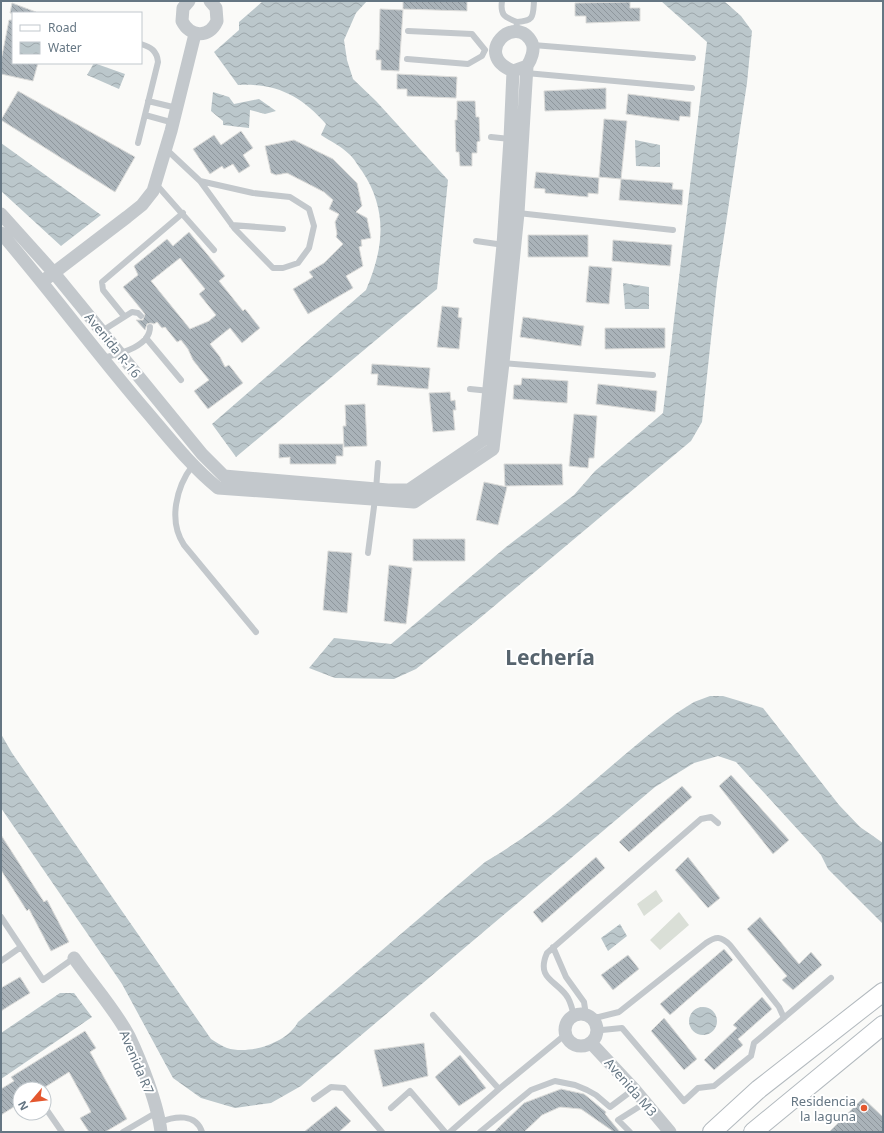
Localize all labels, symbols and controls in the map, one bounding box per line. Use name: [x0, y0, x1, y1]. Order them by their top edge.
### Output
legend: [12, 12, 142, 64]
text: Road: [48, 19, 77, 36]
text: Water: [48, 39, 82, 56]
street label: Avenida R-16: [81, 308, 145, 382]
district label: Lechería: [505, 643, 595, 671]
street label: Avenida R7: [115, 1027, 159, 1097]
street label: Avenida M3: [601, 1054, 661, 1120]
north arrow: [12, 1081, 52, 1121]
place label: Residencia la laguna: [791, 1092, 856, 1125]
text: N: [14, 1098, 31, 1113]
marker: Residencia la laguna: [859, 1103, 869, 1113]

